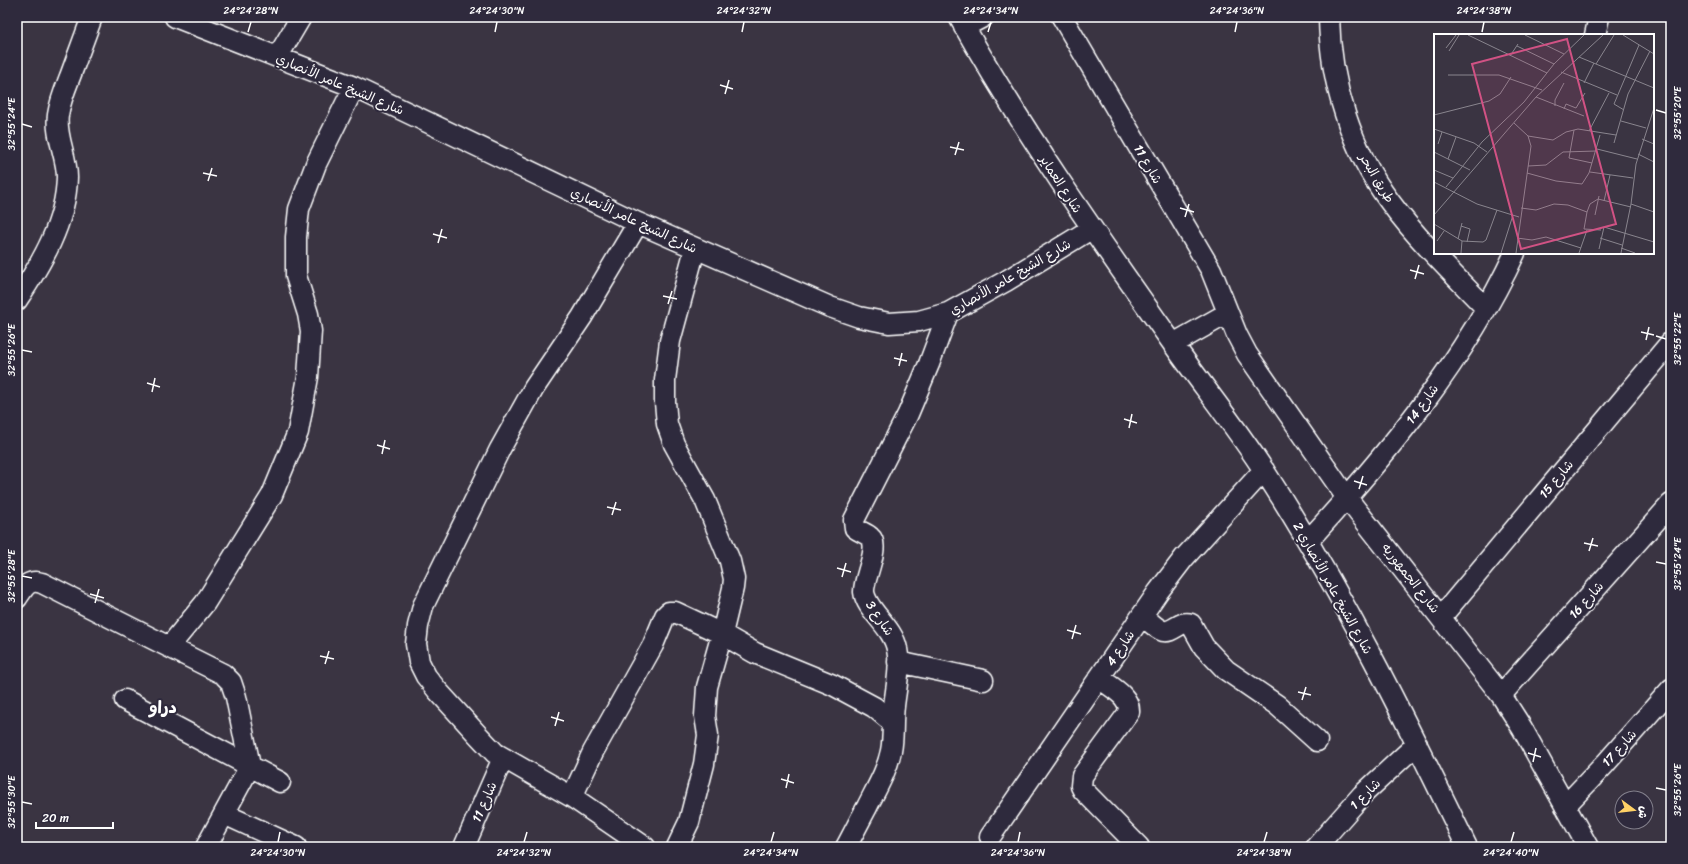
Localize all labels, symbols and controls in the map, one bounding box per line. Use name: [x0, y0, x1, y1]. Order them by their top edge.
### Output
text: 24°24'28"N: [224, 2, 279, 20]
text: 24°24'30"N: [470, 2, 525, 20]
text: 24°24'32"N: [717, 2, 771, 20]
text: 24°24'34"N: [964, 2, 1018, 20]
text: 24°24'36"N: [1210, 2, 1264, 20]
text: 24°24'38"N: [1457, 2, 1511, 20]
inset map: [1434, 34, 1654, 254]
street label: شارع الشيخ عامر الأنصاري: [272, 47, 408, 121]
text: 32°55'20"E: [1669, 85, 1687, 140]
text: 32°55'24"E: [3, 96, 21, 151]
street label: شارع 11: [1127, 140, 1169, 188]
street label: طريق البحر: [1352, 148, 1401, 207]
street label: شارع العماير: [1033, 150, 1088, 218]
street label: شارع الشيخ عامر الأنصاري: [567, 181, 701, 259]
street label: شارع الشيخ عامر الأنصاري: [945, 233, 1075, 321]
text: 32°55'22"E: [1669, 311, 1687, 365]
text: 32°55'26"E: [3, 322, 21, 376]
street label: شارع 14: [1399, 379, 1445, 429]
street label: شارع 15: [1533, 454, 1579, 504]
street label: شارع الشيخ عامر الأنصاري 2: [1287, 518, 1379, 658]
text: 32°55'24"E: [1669, 536, 1687, 591]
street label: شارع الجمهوريه: [1376, 538, 1446, 618]
text: 32°55'28"E: [3, 548, 21, 602]
street label: شارع 16: [1563, 576, 1609, 624]
street label: شارع 3: [860, 596, 900, 640]
street label: شارع 4: [1099, 625, 1141, 671]
district label: دراو: [147, 692, 177, 722]
street label: شارع 17: [1596, 724, 1642, 772]
text: 32°55'26"E: [1669, 762, 1687, 816]
street label: شارع 1: [1344, 773, 1386, 815]
text: 32°55'30"E: [3, 774, 21, 829]
street label: شارع 11: [465, 778, 503, 826]
north arrow: [1614, 790, 1654, 830]
scale bar: [36, 804, 113, 830]
text: ش: [1632, 804, 1654, 821]
text: 20 m: [42, 807, 69, 829]
text: 24°24'30"N: [251, 844, 306, 862]
text: 24°24'32"N: [497, 844, 551, 862]
text: 24°24'34"N: [744, 844, 798, 862]
text: 24°24'36"N: [991, 844, 1045, 862]
text: 24°24'38"N: [1237, 844, 1291, 862]
text: 24°24'40"N: [1483, 844, 1539, 862]

